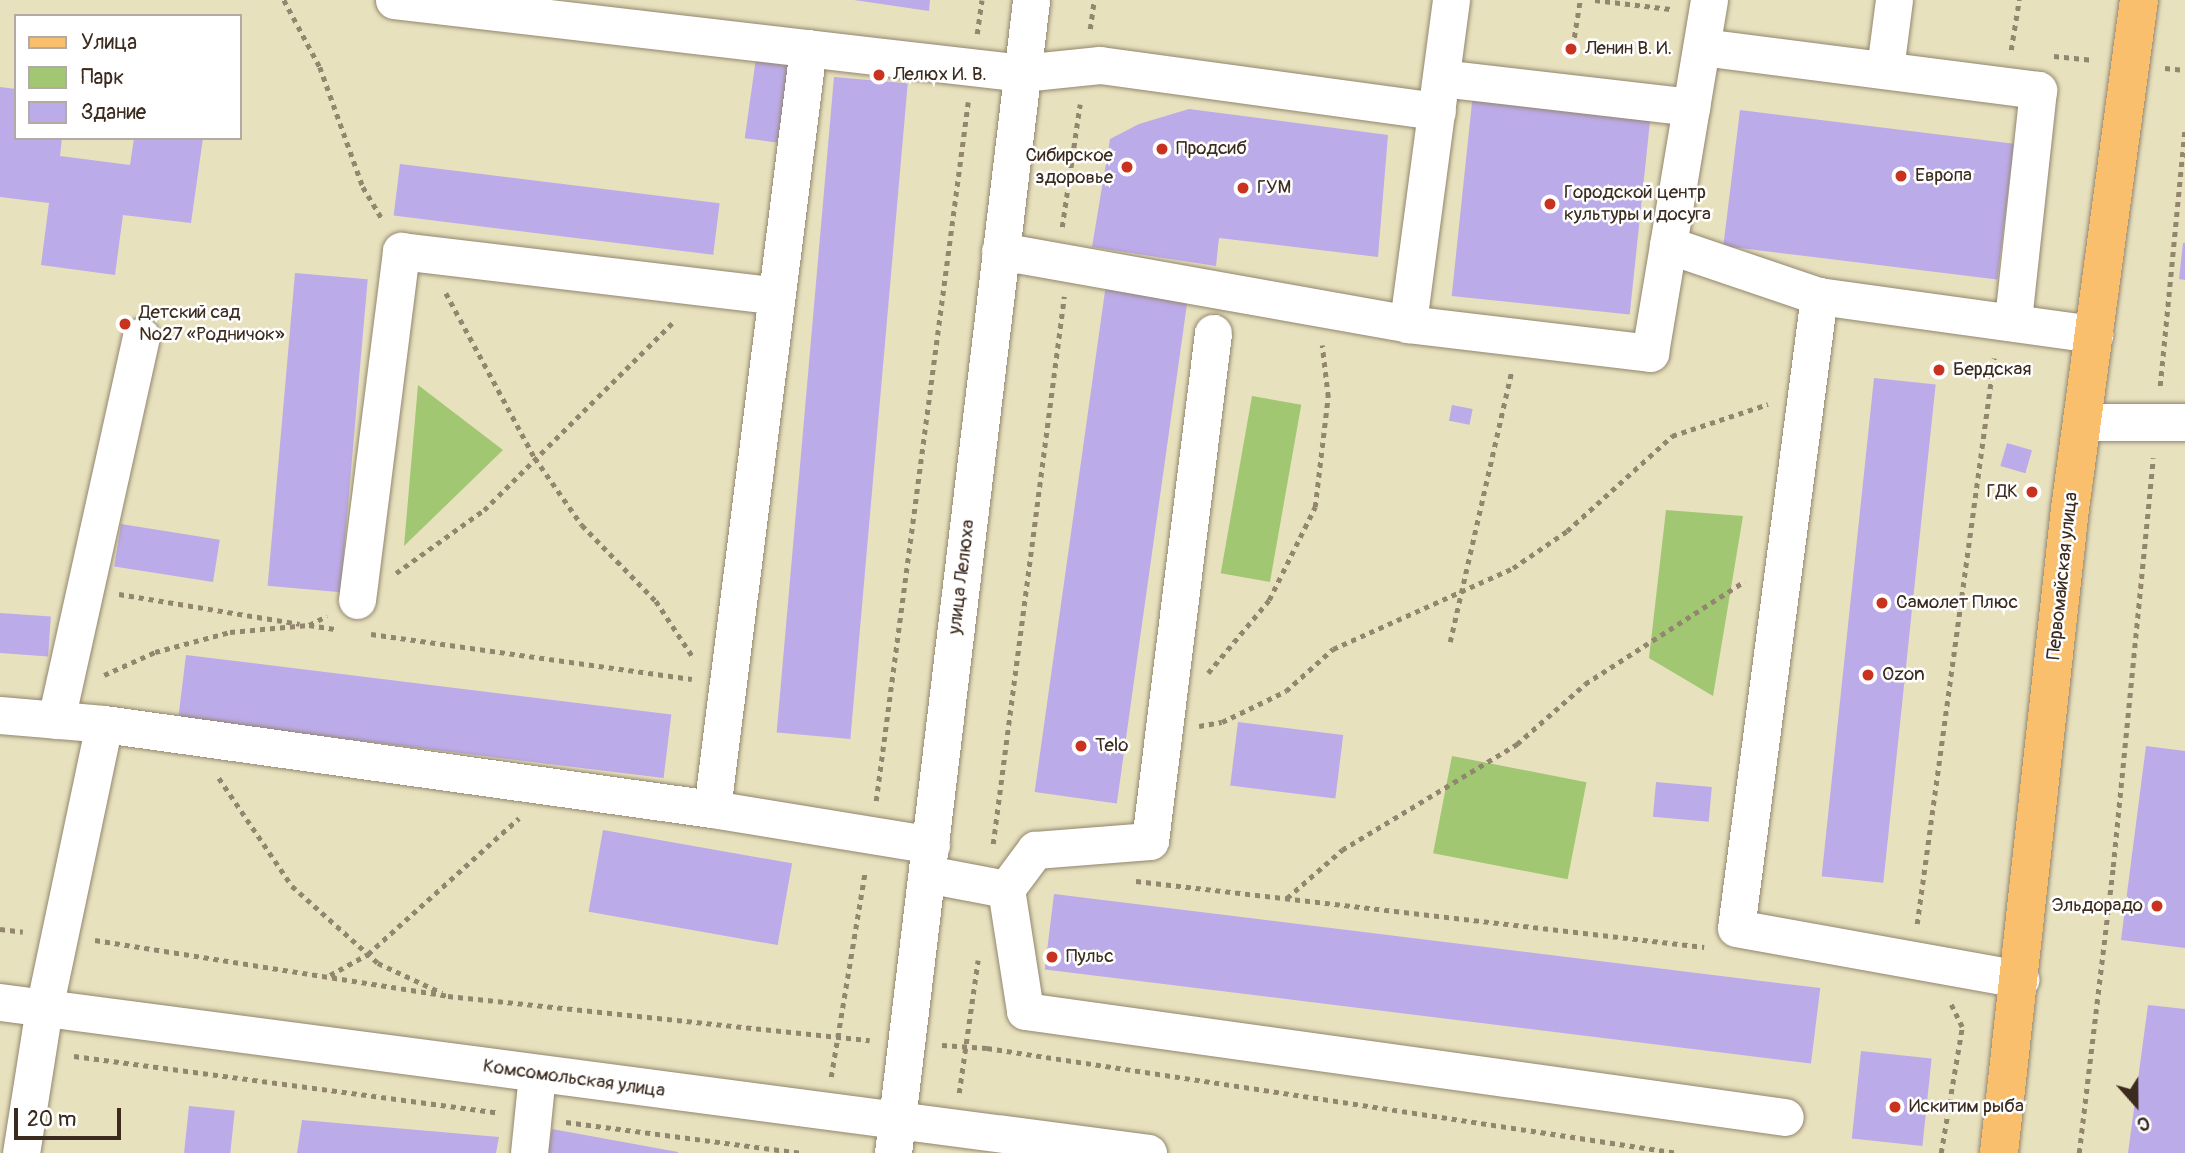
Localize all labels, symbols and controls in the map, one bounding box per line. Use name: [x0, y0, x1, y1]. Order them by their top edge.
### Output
legend: [14, 14, 242, 140]
text: Улица: [81, 29, 137, 56]
place label: Ленин В. И.: [1585, 38, 1672, 60]
marker: Ленин В. И.: [1563, 41, 1579, 57]
text: Парк: [81, 64, 124, 91]
place label: Лелюх И. В.: [893, 64, 987, 86]
marker: Лелюх И. В.: [871, 67, 887, 83]
text: Здание: [81, 99, 146, 126]
place label: Продсиб: [1176, 138, 1247, 160]
marker: Продсиб: [1154, 141, 1170, 157]
place label: Сибирское здоровье: [1025, 145, 1113, 189]
marker: Сибирское здоровье: [1119, 159, 1135, 175]
place label: Европа: [1915, 165, 1972, 187]
marker: Европа: [1893, 168, 1909, 184]
place label: ГУМ: [1257, 177, 1291, 199]
marker: ГУМ: [1235, 180, 1251, 196]
place label: Городской центр культуры и досуга: [1564, 182, 1711, 226]
marker: Городской центр культуры и досуга: [1542, 196, 1558, 212]
place label: Детский сад №27 «Родничок»: [139, 302, 285, 346]
marker: Детский сад №27 «Родничок»: [117, 316, 133, 332]
place label: Бердская: [1953, 359, 2031, 381]
marker: Бердская: [1931, 362, 1947, 378]
place label: ГДК: [1987, 481, 2018, 503]
marker: ГДК: [2024, 484, 2040, 500]
street label: Первомайская улица: [2043, 491, 2083, 661]
street label: улица Лелюха: [944, 518, 980, 636]
place label: Самолет Плюс: [1896, 592, 2018, 614]
marker: Самолет Плюс: [1874, 595, 1890, 611]
place label: Ozon: [1882, 664, 1925, 686]
marker: Ozon: [1860, 667, 1876, 683]
place label: Telo: [1095, 735, 1128, 757]
marker: Telo: [1073, 738, 1089, 754]
place label: Эльдорадо: [2052, 895, 2143, 917]
marker: Эльдорадо: [2149, 898, 2165, 914]
place label: Пульс: [1066, 946, 1114, 968]
marker: Пульс: [1044, 949, 1060, 965]
street label: Комсомольская улица: [481, 1055, 667, 1103]
north arrow: [2101, 1069, 2171, 1139]
scale bar: [18, 1094, 124, 1138]
place label: Искитим рыба: [1909, 1096, 2024, 1118]
marker: Искитим рыба: [1887, 1099, 1903, 1115]
text: 20 m: [27, 1106, 76, 1133]
text: С: [2134, 1110, 2153, 1137]

